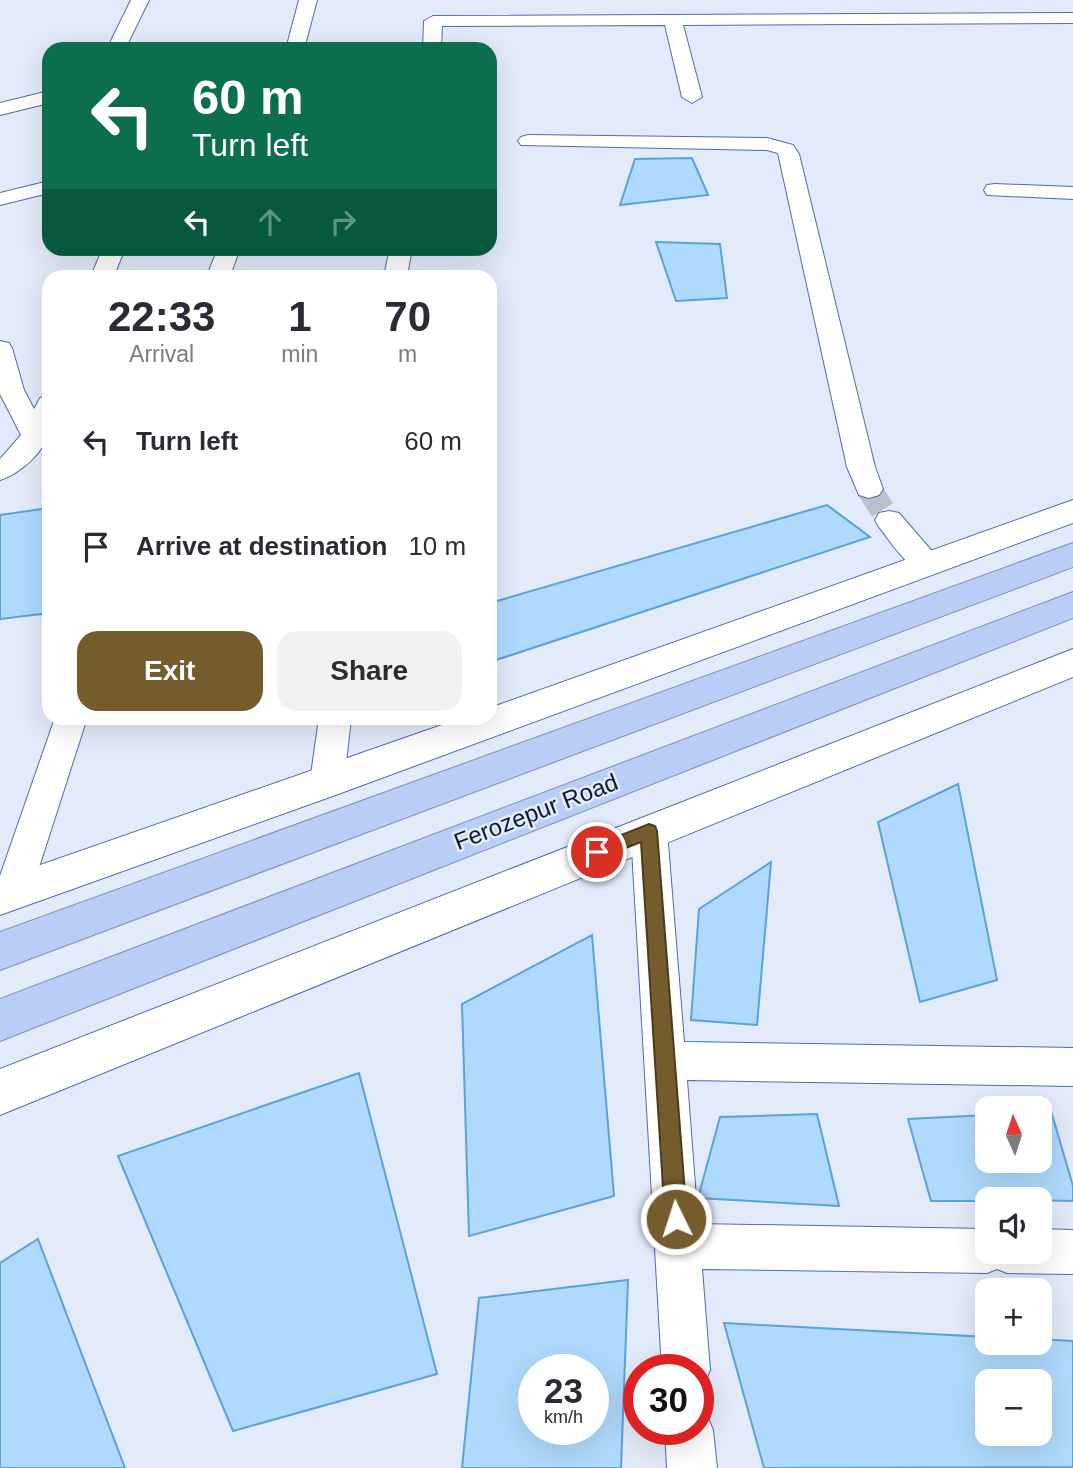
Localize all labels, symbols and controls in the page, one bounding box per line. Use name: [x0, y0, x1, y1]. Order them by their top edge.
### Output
icon: left: [77, 70, 168, 161]
text: 60 m: [192, 70, 304, 124]
text: Turn left: [192, 127, 308, 163]
icon: left: [178, 203, 216, 241]
icon: ahead: [251, 203, 289, 241]
icon: right: [324, 203, 362, 241]
text: 22:33: [108, 293, 215, 340]
text: 1: [288, 293, 312, 340]
text: 70: [384, 293, 431, 340]
text: Arrival: [129, 341, 194, 367]
text: min: [281, 341, 318, 367]
text: m: [398, 341, 417, 367]
icon: left: [77, 423, 115, 461]
text: Turn left: [136, 426, 238, 456]
text: 60 m: [404, 426, 462, 456]
icon: arrive: [77, 528, 115, 566]
text: Arrive at destination: [136, 531, 387, 561]
text: 10 m: [408, 531, 466, 561]
button: Exit: [77, 631, 263, 711]
button: Share: [277, 631, 462, 711]
street label: Ferozepur Road: [450, 768, 622, 855]
pin: [567, 822, 627, 882]
icon: arrive: [578, 833, 616, 871]
north arrow: [975, 1096, 1052, 1172]
map controls: [975, 1096, 1052, 1446]
position arrow: [639, 1182, 713, 1256]
button: sound: [975, 1187, 1052, 1264]
button: +: [975, 1278, 1052, 1355]
speed limit sign: 30: [623, 1354, 714, 1445]
button: −: [975, 1369, 1052, 1446]
text: 23: [544, 1371, 583, 1410]
text: km/h: [544, 1407, 583, 1427]

